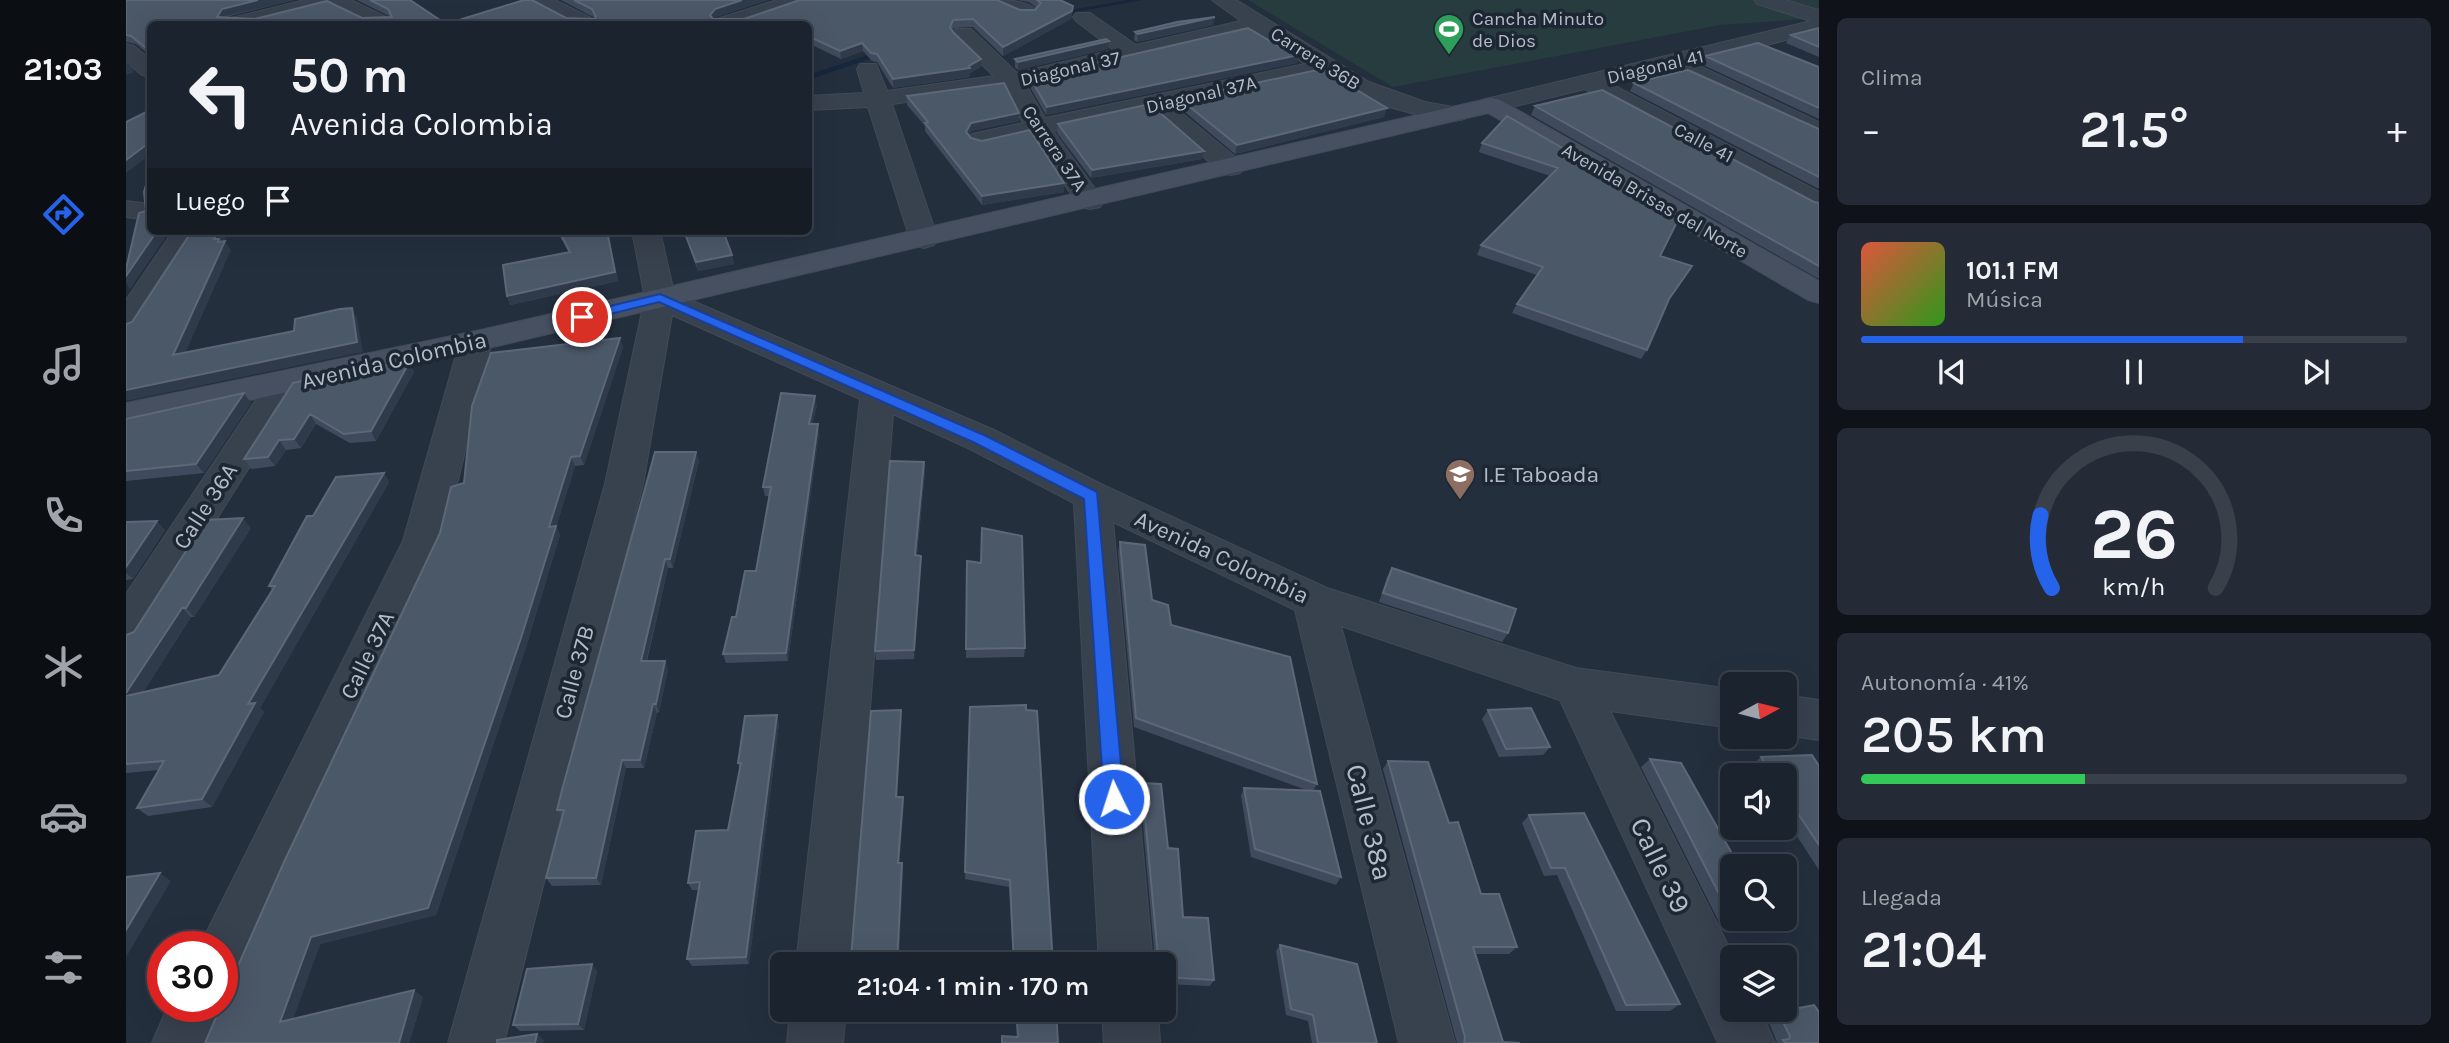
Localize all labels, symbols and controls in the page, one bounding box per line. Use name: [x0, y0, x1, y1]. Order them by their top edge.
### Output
place label: Cancha Minuto de Dios: [1472, 8, 1604, 52]
sports icon: Cancha Minuto de Dios: [1432, 12, 1466, 56]
street label: Carrera 36B: [1267, 23, 1364, 95]
street label: Diagonal 41: [1605, 45, 1706, 89]
text: 50 m: [290, 47, 408, 104]
street label: Diagonal 37: [1018, 47, 1122, 91]
icon: left: [175, 49, 266, 140]
text: 21:03: [23, 51, 103, 88]
text: Clima: [1861, 64, 1923, 91]
street label: Diagonal 37A: [1144, 72, 1259, 118]
text: 21.5°: [2079, 99, 2189, 160]
street label: Carrera 37A: [1018, 102, 1091, 196]
text: Avenida Colombia: [290, 106, 553, 143]
text: −: [1861, 108, 1881, 153]
text: +: [2387, 108, 2407, 153]
street label: Calle 41: [1670, 118, 1737, 168]
street label: Avenida Brisas del Norte: [1558, 139, 1751, 263]
icon: arrive: [259, 182, 297, 220]
text: Luego: [175, 186, 245, 217]
icon: directions: [39, 190, 88, 239]
text: 101.1 FM: [1966, 255, 2059, 286]
text: Música: [1966, 286, 2043, 313]
pin: [552, 287, 612, 347]
icon: arrive: [563, 298, 601, 336]
street label: Avenida Colombia: [299, 326, 489, 395]
icon: music: [39, 340, 88, 389]
icon: previous: [1933, 353, 1971, 391]
icon: pause: [2115, 353, 2153, 391]
icon: next: [2297, 353, 2335, 391]
school or university icon: I.E Taboada: [1443, 457, 1477, 501]
street label: Calle 36A: [168, 458, 243, 554]
place label: I.E Taboada: [1483, 461, 1599, 488]
icon: phone: [39, 491, 88, 540]
text: 26: [2090, 491, 2178, 576]
street label: Avenida Colombia: [1130, 505, 1313, 610]
text: km/h: [2102, 571, 2166, 600]
street label: Calle 37A: [335, 607, 400, 704]
street label: Calle 37B: [549, 622, 600, 722]
icon: climate: [39, 642, 88, 691]
text: Autonomía · 41%: [1861, 669, 2029, 696]
north arrow: [1720, 672, 1797, 749]
map controls: [1720, 672, 1797, 1022]
text: 205 km: [1861, 704, 2047, 765]
street label: Calle 38a: [1339, 761, 1400, 884]
position arrow: [1077, 762, 1151, 836]
button: sound: [1720, 763, 1797, 840]
icon: car: [39, 792, 88, 841]
street label: Calle 39: [1623, 812, 1698, 918]
button: search: [1720, 854, 1797, 931]
text: Llegada: [1861, 884, 1942, 911]
text: 21:04: [1861, 919, 1987, 980]
speed limit sign: 30: [147, 931, 238, 1022]
icon: filters: [39, 943, 88, 992]
button: layers: [1720, 945, 1797, 1022]
text: 21:04 · 1 min · 170 m: [857, 971, 1089, 1002]

